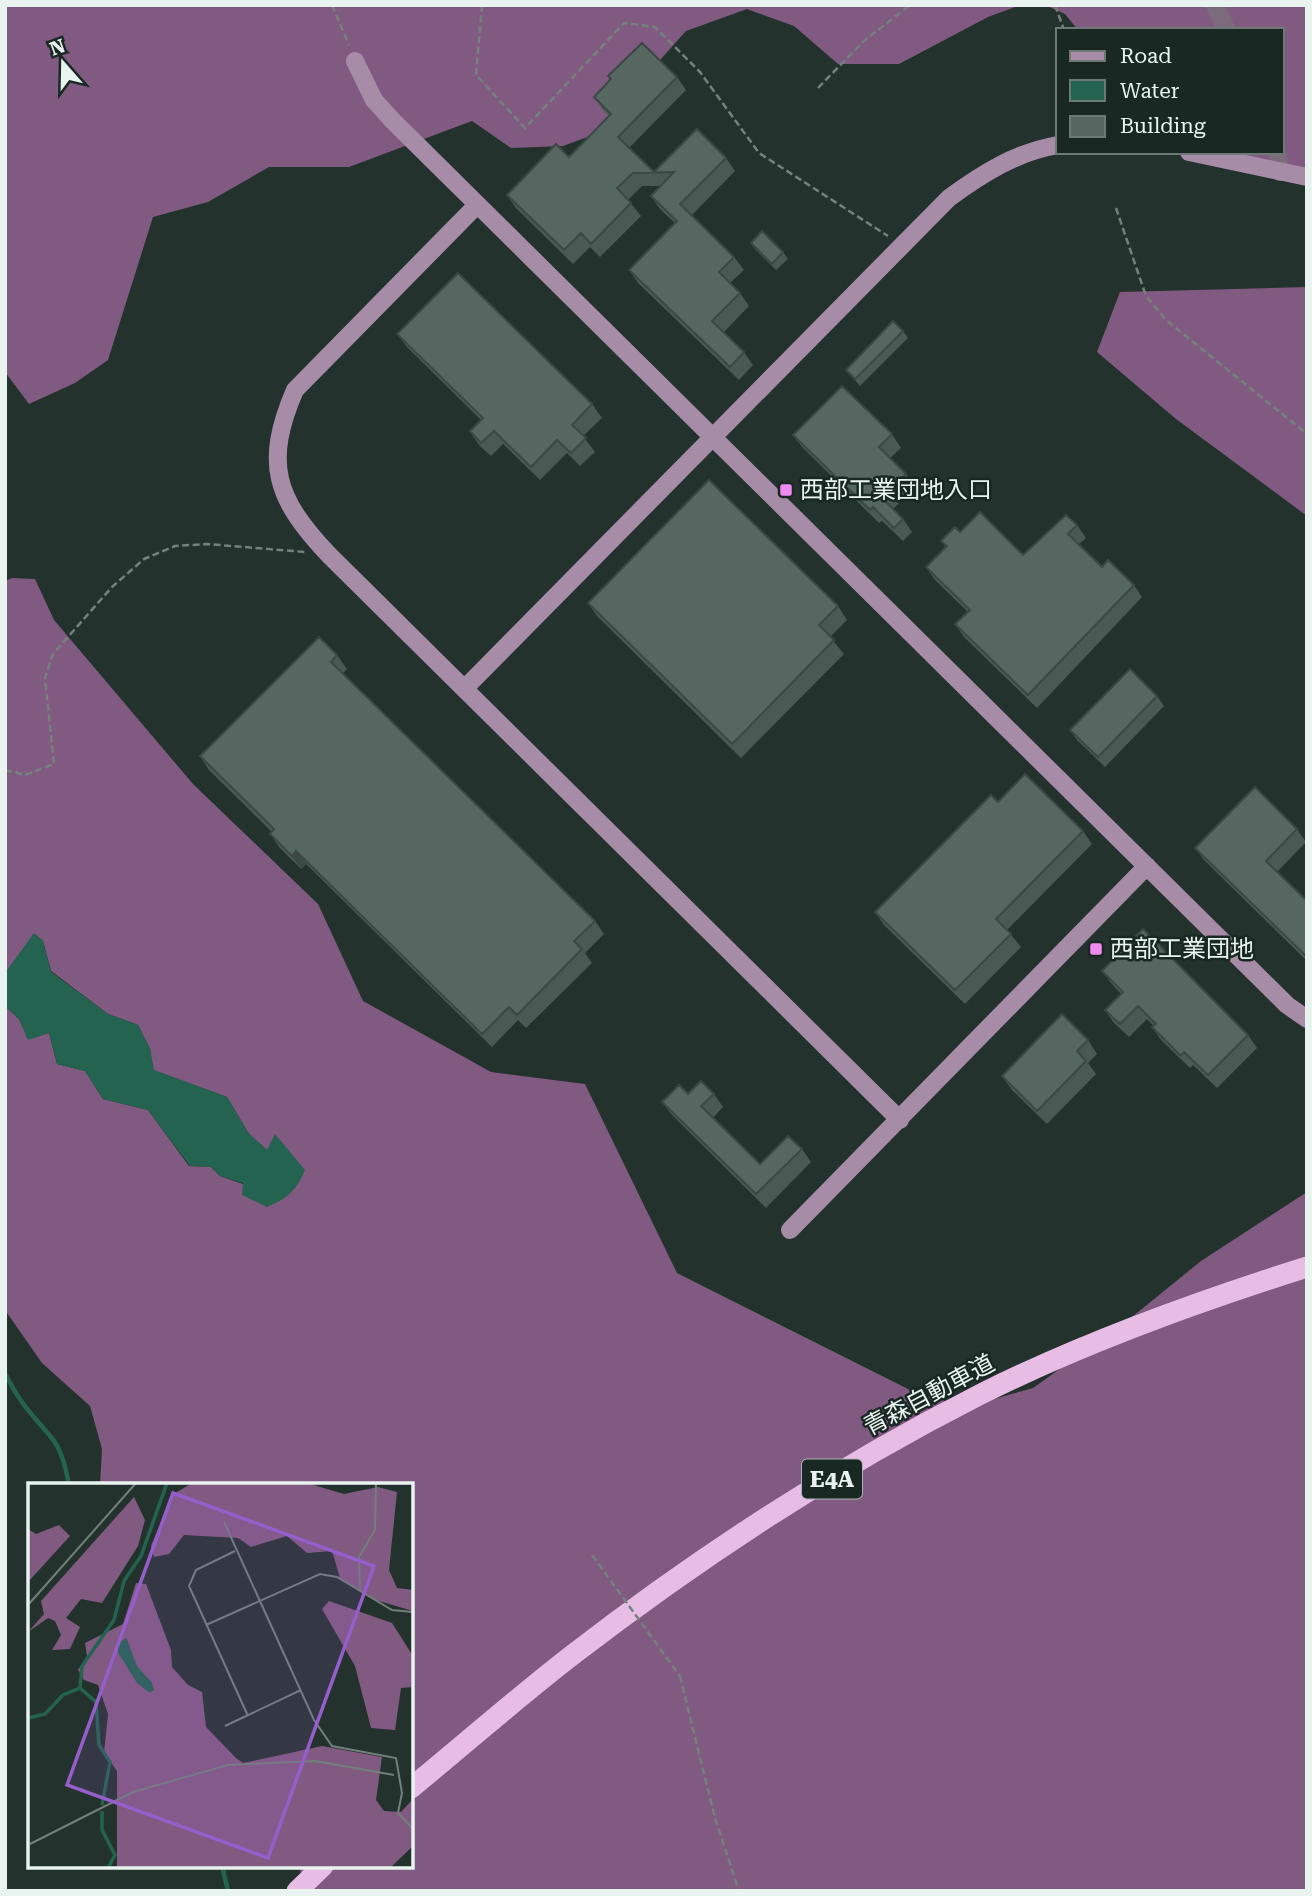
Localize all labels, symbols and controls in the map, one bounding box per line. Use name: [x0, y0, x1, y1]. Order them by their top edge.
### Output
north arrow: [28, 28, 98, 98]
legend: [1056, 28, 1284, 154]
text: N: [47, 34, 69, 61]
text: Road: [1120, 44, 1172, 68]
text: Water: [1120, 79, 1180, 103]
text: Building: [1120, 114, 1206, 138]
place label: 西部工業団地入口: [800, 476, 992, 504]
marker: 西部工業団地入口: [778, 482, 794, 498]
place label: 西部工業団地: [1110, 935, 1254, 963]
marker: 西部工業団地: [1088, 941, 1104, 957]
street label: 青森自動車道: [859, 1349, 999, 1441]
road number: E4A: [802, 1460, 862, 1498]
inset map: [28, 1483, 413, 1868]

